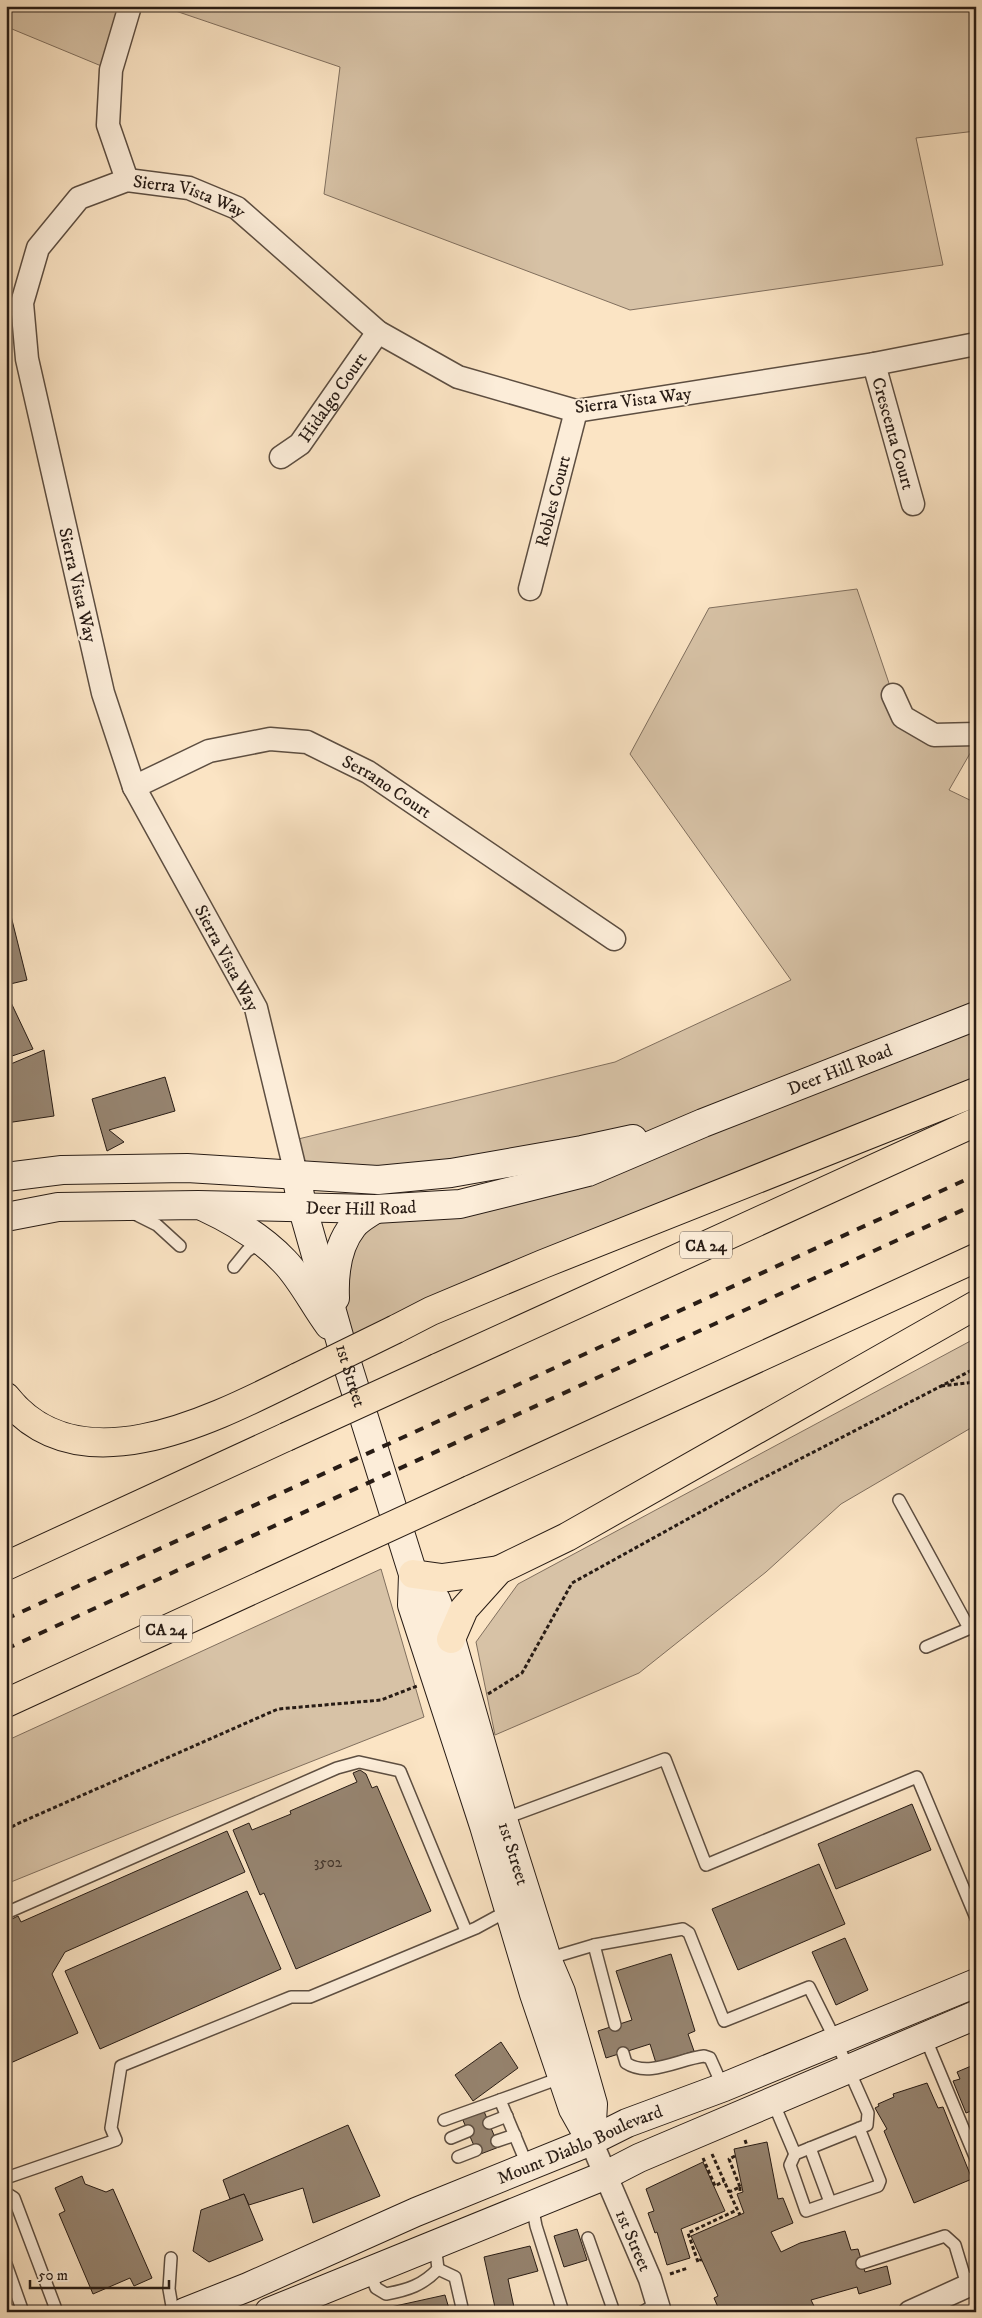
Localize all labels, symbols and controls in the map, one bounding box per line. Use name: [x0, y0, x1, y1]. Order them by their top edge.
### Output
street label: Sierra Vista Way: [132, 171, 251, 223]
street label: Hidalgo Court: [294, 348, 373, 447]
street label: Crescenta Court: [866, 375, 919, 493]
street label: Sierra Vista Way: [574, 383, 693, 419]
street label: Robles Court: [531, 453, 576, 549]
street label: Sierra Vista Way: [53, 526, 101, 645]
street label: Serrano Court: [338, 751, 435, 824]
street label: Sierra Vista Way: [189, 902, 264, 1016]
street label: Deer Hill Road: [785, 1040, 896, 1101]
street label: Deer Hill Road: [305, 1197, 417, 1221]
road number: CA 24: [680, 1232, 732, 1258]
street label: 1st Street: [330, 1342, 370, 1410]
road number: CA 24: [140, 1616, 192, 1642]
street label: 1st Street: [493, 1820, 533, 1888]
house number: 3502: [314, 1853, 343, 1872]
street label: Mount Diablo Boulevard: [494, 2101, 666, 2190]
street label: 1st Street: [610, 2207, 655, 2275]
scale bar: [30, 2258, 169, 2290]
text: 50 m: [38, 2266, 68, 2285]

